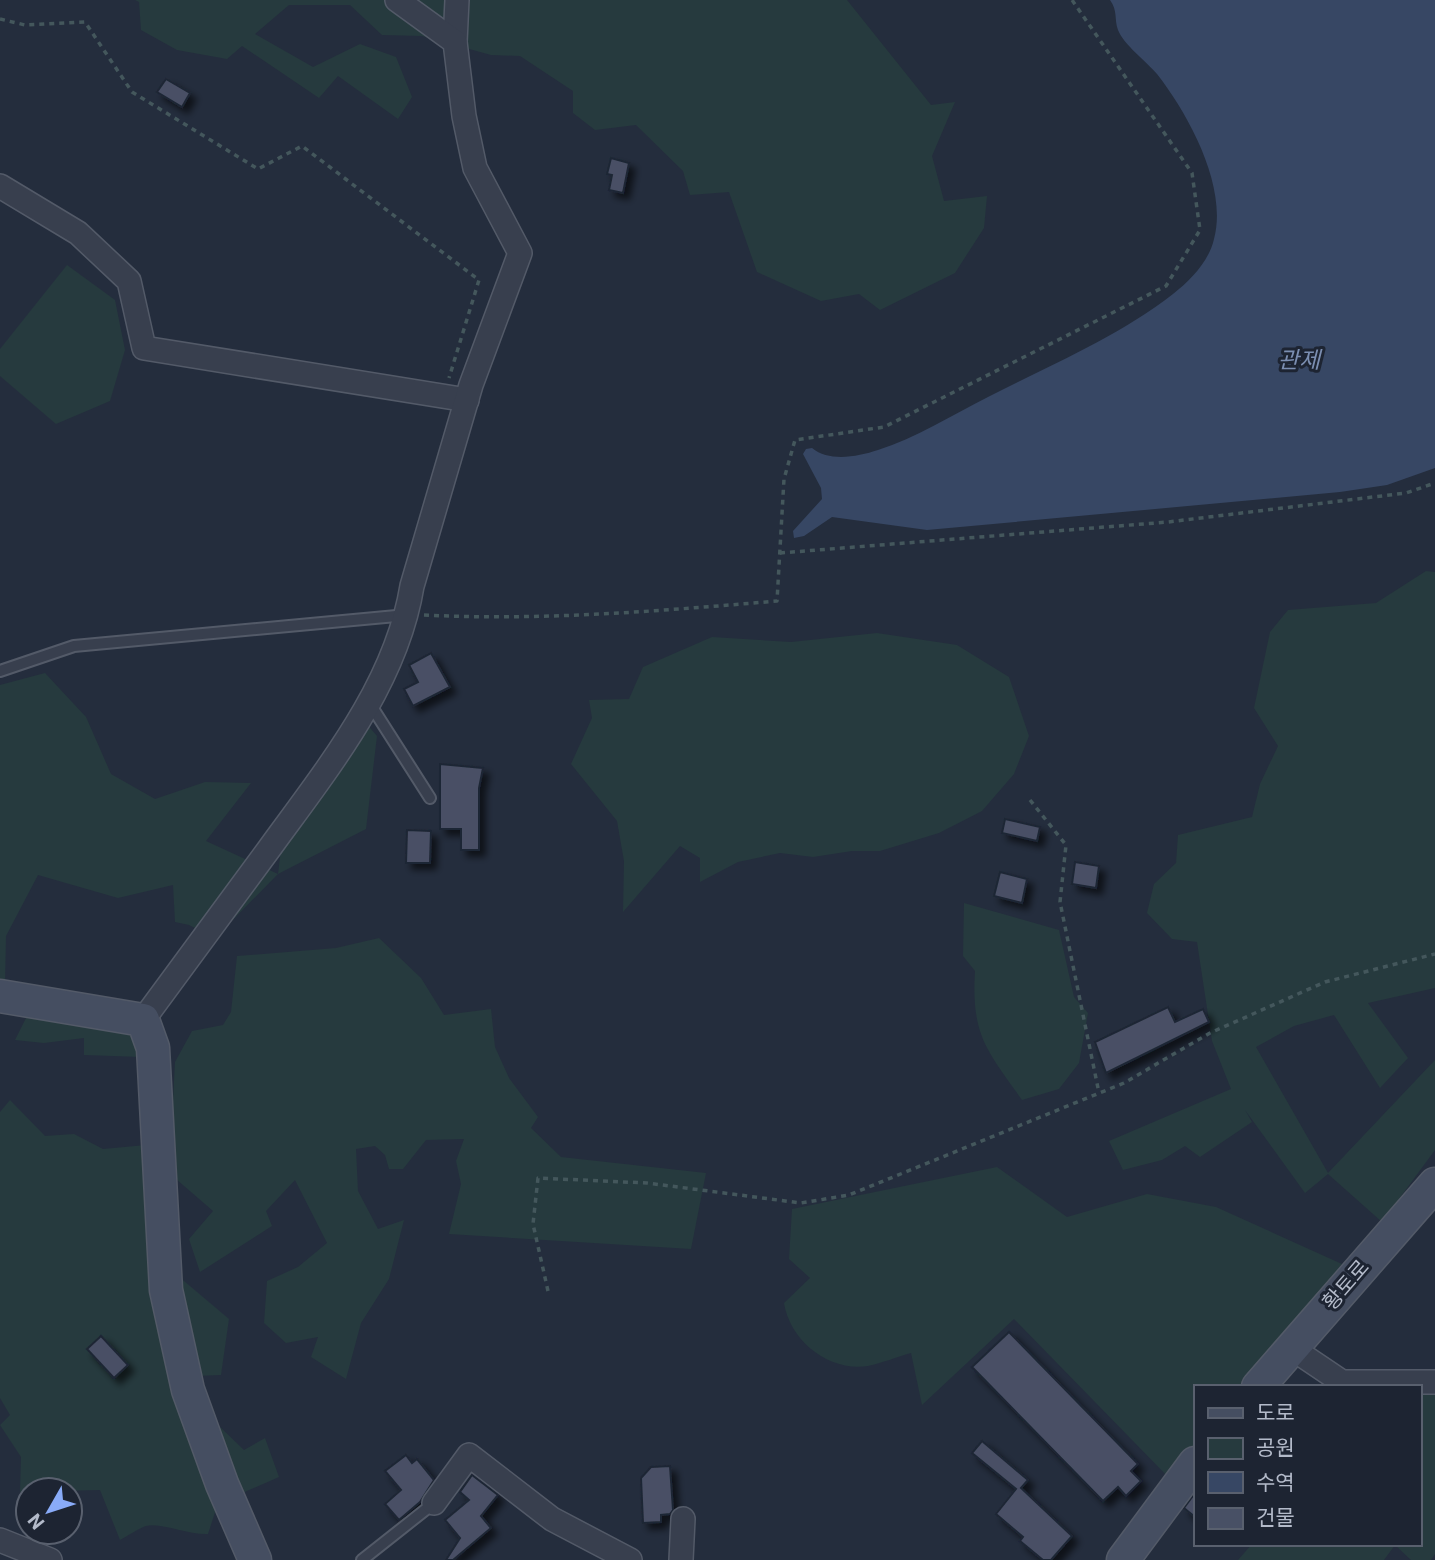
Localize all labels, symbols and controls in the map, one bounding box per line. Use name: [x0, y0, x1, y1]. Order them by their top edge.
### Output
water label: 관제: [1278, 347, 1323, 374]
street label: 황토로: [1318, 1255, 1374, 1315]
legend: [1194, 1385, 1421, 1546]
text: 도로: [1256, 1401, 1295, 1425]
text: 공원: [1256, 1436, 1295, 1460]
text: 수역: [1256, 1471, 1295, 1495]
north arrow: [14, 1476, 84, 1546]
text: 건물: [1256, 1506, 1295, 1530]
text: N: [23, 1509, 49, 1534]

